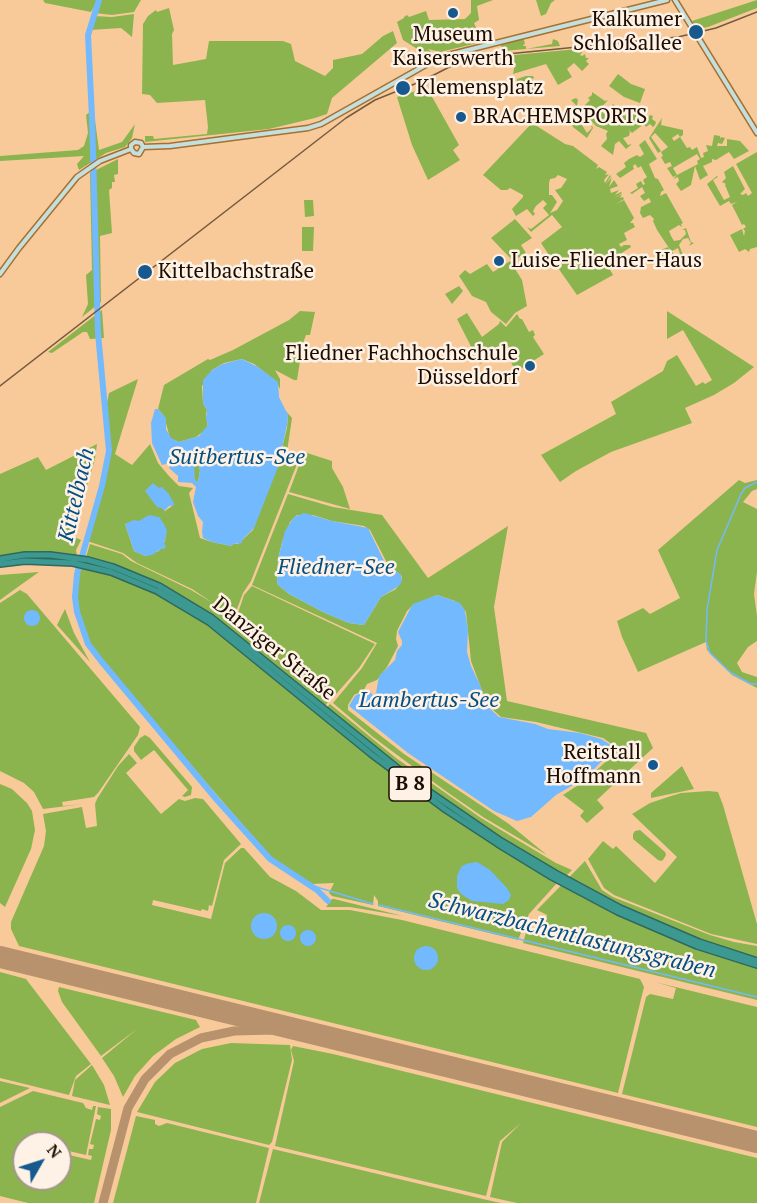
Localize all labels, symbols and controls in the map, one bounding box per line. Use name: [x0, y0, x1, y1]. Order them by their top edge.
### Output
marker: Museum Kaiserswerth: [446, 6, 460, 20]
place label: Kalkumer Schloßallee: [573, 7, 682, 57]
place label: Museum Kaiserswerth: [392, 22, 514, 72]
marker: Kalkumer Schloßallee: [687, 23, 705, 41]
place label: Klemensplatz: [416, 75, 544, 101]
marker: Klemensplatz: [394, 79, 412, 97]
place label: BRACHEMSPORTS: [473, 104, 647, 130]
marker: BRACHEMSPORTS: [454, 110, 468, 124]
place label: Luise-Fliedner-Haus: [511, 248, 702, 274]
marker: Luise-Fliedner-Haus: [492, 254, 506, 268]
place label: Kittelbachstraße: [158, 259, 314, 285]
marker: Kittelbachstraße: [136, 263, 154, 281]
place label: Fliedner Fachhochschule Düsseldorf: [285, 341, 518, 391]
marker: Fliedner Fachhochschule Düsseldorf: [523, 359, 537, 373]
water label: Kittelbach: [53, 445, 101, 545]
water label: Suitbertus-See: [169, 445, 305, 471]
water label: Fliedner-See: [277, 555, 395, 581]
street label: Danziger Straße: [207, 592, 341, 706]
water label: Lambertus-See: [359, 688, 499, 714]
place label: Reitstall Hoffmann: [546, 740, 641, 790]
marker: Reitstall Hoffmann: [646, 758, 660, 772]
road number: B 8: [389, 767, 431, 801]
water label: Schwarzbachentlastungsgraben: [426, 887, 718, 985]
north arrow: [12, 1131, 72, 1191]
text: N: [42, 1139, 67, 1163]

